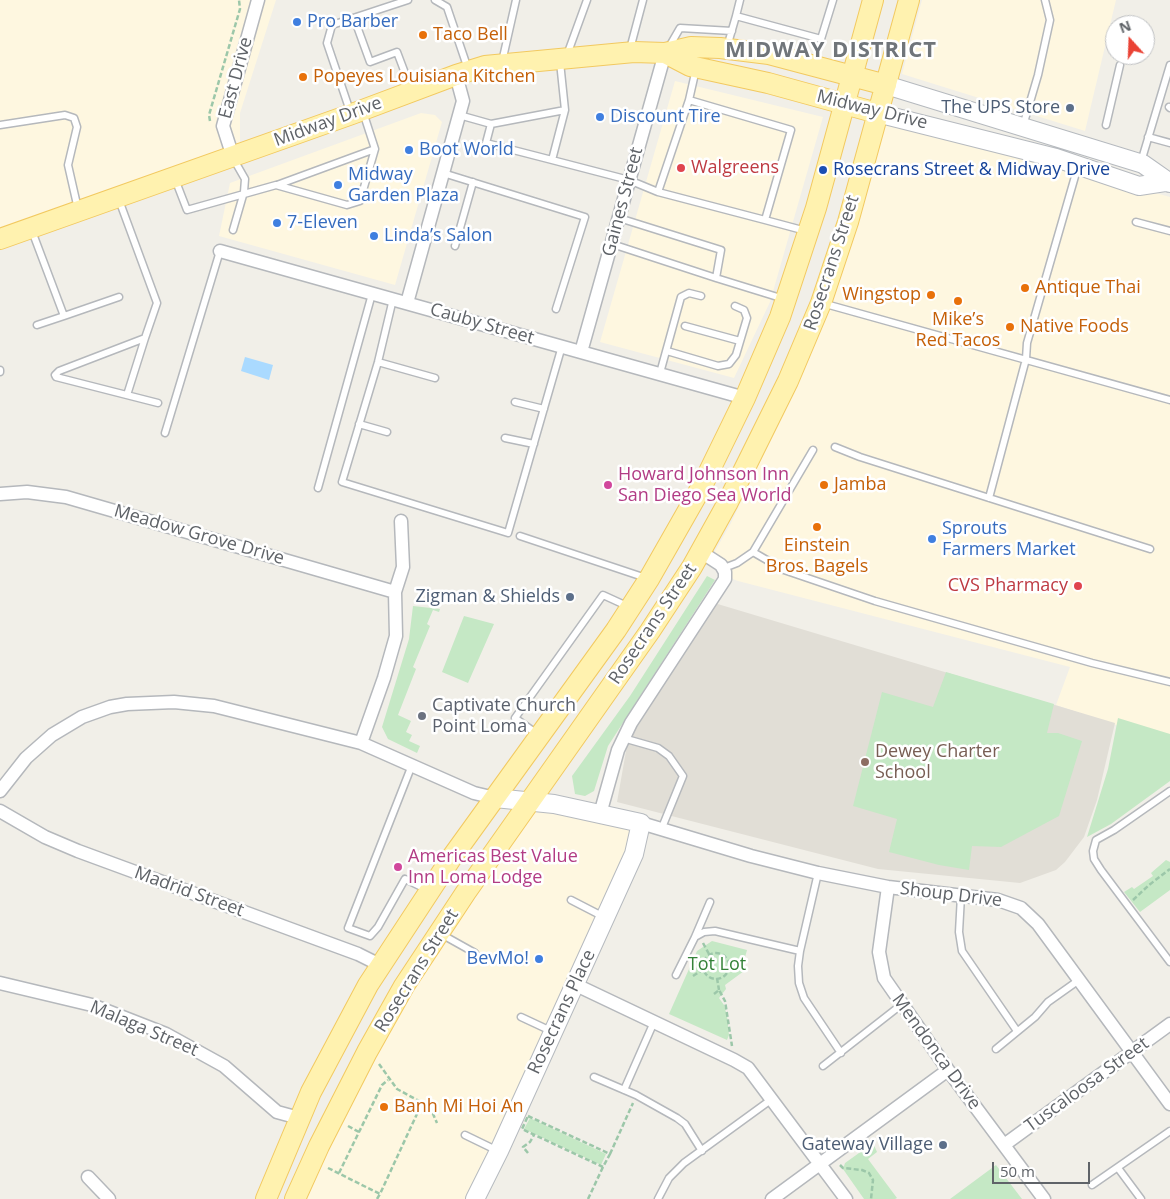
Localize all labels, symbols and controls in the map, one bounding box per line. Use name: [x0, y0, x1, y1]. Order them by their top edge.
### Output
place label: Pro Barber: [307, 11, 398, 33]
north arrow: [1105, 15, 1155, 65]
marker: Pro Barber: [291, 16, 303, 28]
text: N: [1116, 16, 1134, 37]
place label: Taco Bell: [433, 24, 508, 46]
marker: Taco Bell: [417, 29, 429, 41]
street label: East Drive: [215, 35, 257, 121]
district label: MIDWAY DISTRICT: [723, 38, 939, 64]
place label: Popeyes Louisiana Kitchen: [313, 66, 536, 88]
marker: Popeyes Louisiana Kitchen: [297, 71, 309, 83]
street label: Midway Drive: [814, 86, 930, 134]
street label: Midway Drive: [271, 92, 385, 152]
place label: The UPS Store: [941, 97, 1060, 119]
marker: The UPS Store: [1064, 102, 1076, 114]
place label: Discount Tire: [610, 106, 721, 128]
marker: Discount Tire: [594, 111, 606, 123]
place label: Boot World: [419, 139, 514, 161]
marker: Boot World: [403, 144, 415, 156]
street label: Gaines Street: [598, 145, 648, 259]
place label: Walgreens: [691, 157, 779, 179]
place label: Rosecrans Street & Midway Drive: [833, 159, 1110, 181]
marker: Walgreens: [675, 162, 687, 174]
place label: Midway Garden Plaza: [348, 164, 459, 206]
marker: Rosecrans Street & Midway Drive: [817, 164, 829, 176]
marker: Midway Garden Plaza: [332, 179, 344, 191]
street label: Rosecrans Street: [800, 193, 864, 333]
place label: 7-Eleven: [287, 212, 358, 234]
marker: 7-Eleven: [271, 217, 283, 229]
place label: Linda’s Salon: [384, 225, 493, 247]
marker: Linda’s Salon: [368, 230, 380, 242]
place label: Antique Thai: [1035, 277, 1141, 299]
marker: Antique Thai: [1019, 282, 1031, 294]
place label: Wingstop: [842, 284, 921, 306]
marker: Wingstop: [925, 289, 937, 301]
marker: Mike’s Red Tacos: [952, 295, 964, 307]
street label: Cauby Street: [427, 299, 537, 349]
place label: Mike’s Red Tacos: [916, 309, 1000, 352]
place label: Native Foods: [1020, 316, 1129, 338]
marker: Native Foods: [1004, 321, 1016, 333]
place label: Howard Johnson Inn San Diego Sea World: [618, 464, 792, 506]
place label: Jamba: [834, 474, 887, 496]
marker: Howard Johnson Inn San Diego Sea World: [602, 479, 614, 491]
marker: Jamba: [818, 479, 830, 491]
street label: Meadow Grove Drive: [111, 500, 287, 570]
place label: Sprouts Farmers Market: [942, 518, 1076, 560]
marker: Einstein Bros. Bagels: [811, 521, 823, 533]
marker: Sprouts Farmers Market: [926, 533, 938, 545]
place label: Einstein Bros. Bagels: [766, 535, 868, 578]
street label: Rosecrans Street: [605, 559, 701, 689]
place label: CVS Pharmacy: [948, 575, 1068, 597]
marker: CVS Pharmacy: [1072, 580, 1084, 592]
place label: Zigman & Shields: [416, 586, 560, 608]
marker: Zigman & Shields: [564, 591, 576, 603]
place label: Captivate Church Point Loma: [432, 695, 576, 738]
marker: Captivate Church Point Loma: [416, 710, 428, 722]
place label: Dewey Charter School: [875, 741, 1000, 784]
marker: Dewey Charter School: [859, 756, 871, 768]
place label: Americas Best Value Inn Loma Lodge: [408, 846, 578, 889]
marker: Americas Best Value Inn Loma Lodge: [392, 861, 404, 873]
street label: Madrid Street: [131, 862, 247, 922]
street label: Shoup Drive: [899, 878, 1003, 912]
street label: Rosecrans Street: [370, 905, 464, 1037]
street label: Rosecrans Place: [524, 946, 600, 1078]
place label: BevMo!: [467, 948, 529, 970]
marker: BevMo!: [533, 953, 545, 965]
park label: Tot Lot: [688, 954, 746, 976]
street label: Mendonca Drive: [887, 990, 985, 1114]
street label: Malaga Street: [87, 997, 201, 1061]
street label: Tuscaloosa Street: [1021, 1033, 1153, 1137]
place label: Banh Mi Hoi An: [394, 1096, 524, 1118]
marker: Banh Mi Hoi An: [378, 1101, 390, 1113]
place label: Gateway Village: [801, 1134, 933, 1156]
marker: Gateway Village: [937, 1139, 949, 1151]
scale bar: [995, 1152, 1092, 1184]
text: 50 m: [1000, 1161, 1035, 1181]

